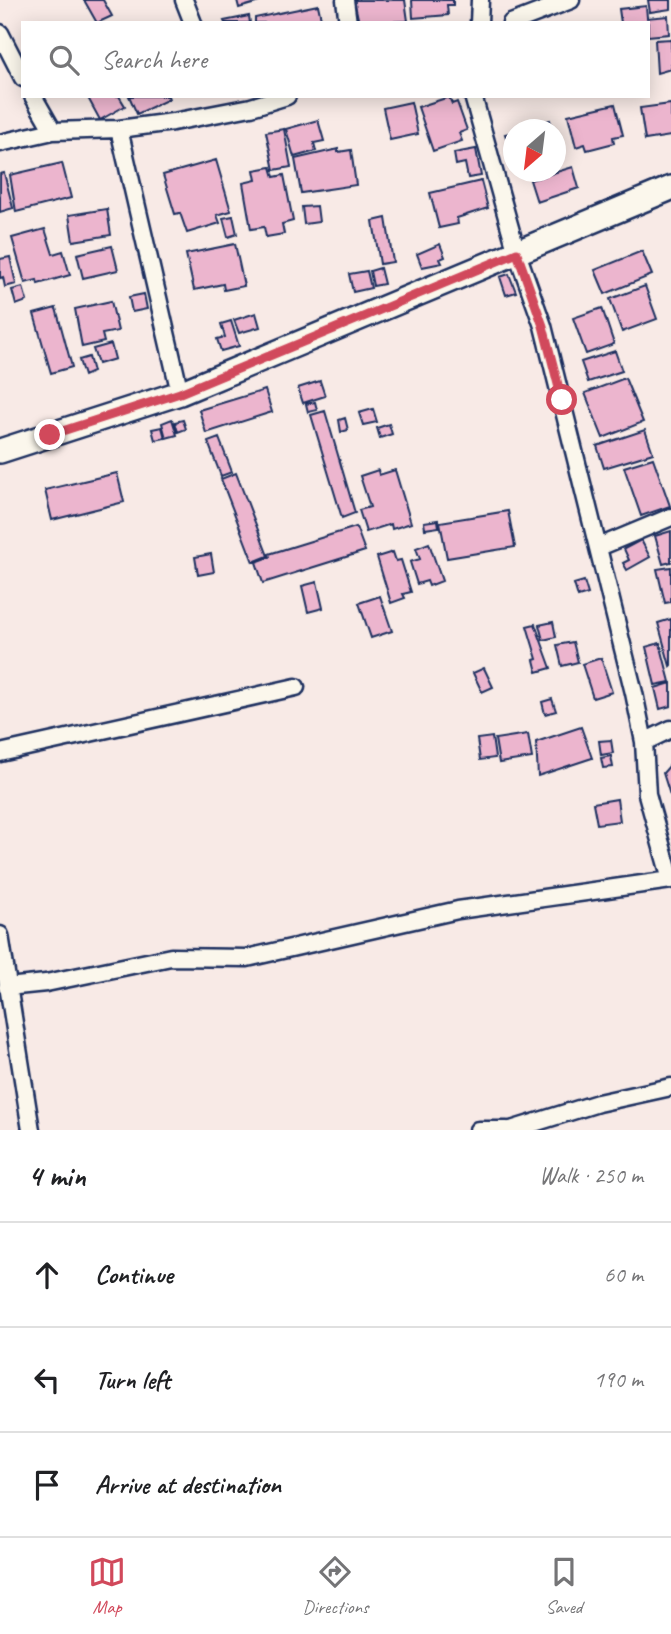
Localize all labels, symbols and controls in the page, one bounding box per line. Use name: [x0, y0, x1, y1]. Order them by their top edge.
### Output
search box: [21, 21, 650, 98]
icon: search: [45, 41, 83, 79]
text: Search here: [101, 43, 207, 76]
north arrow: [503, 119, 566, 182]
route start: [546, 384, 577, 415]
route end: [34, 419, 65, 450]
text: 4 min: [28, 1157, 85, 1195]
text: Walk · 250 m: [539, 1161, 643, 1190]
icon: ahead: [28, 1256, 66, 1294]
text: Continue: [95, 1258, 173, 1291]
text: 60 m: [604, 1260, 643, 1289]
icon: left: [28, 1361, 66, 1399]
text: Turn left: [95, 1363, 170, 1396]
text: 190 m: [594, 1365, 643, 1394]
icon: arrive: [28, 1466, 66, 1504]
text: Arrive at destination: [95, 1468, 281, 1501]
tab: Map: [88, 1553, 126, 1619]
tab: Directions: [302, 1553, 369, 1619]
tab: Saved: [545, 1553, 583, 1619]

